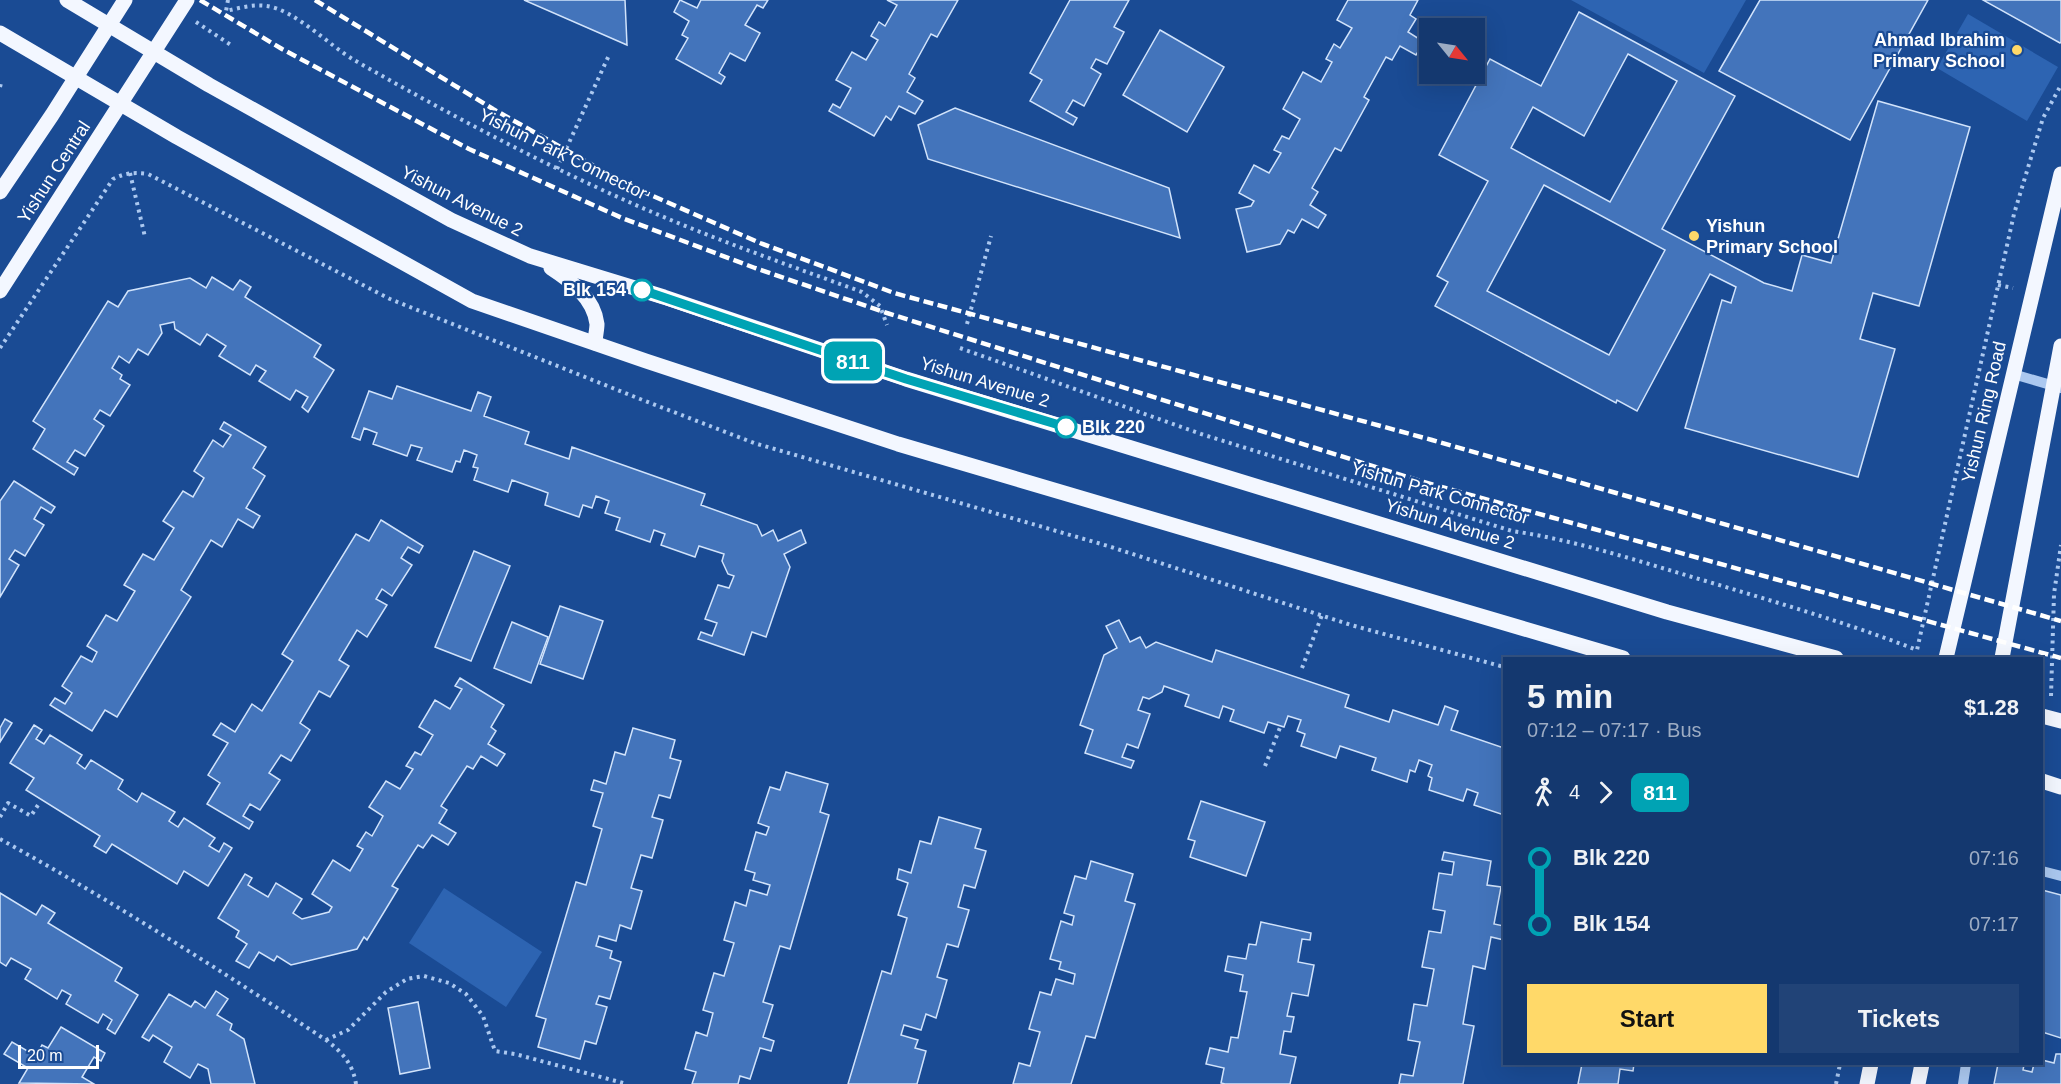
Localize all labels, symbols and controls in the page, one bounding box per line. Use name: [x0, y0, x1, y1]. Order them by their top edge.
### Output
north arrow: [1419, 18, 1485, 84]
map controls: [1419, 18, 1485, 84]
place label: Ahmad Ibrahim Primary School: [1873, 30, 2005, 71]
marker: Ahmad Ibrahim Primary School: [2010, 43, 2024, 57]
street label: Yishun Park Connector: [476, 105, 650, 203]
street label: Yishun Central: [14, 117, 94, 227]
street label: Yishun Avenue 2: [398, 162, 526, 240]
place label: Yishun Primary School: [1706, 216, 1838, 257]
marker: Yishun Primary School: [1687, 229, 1701, 243]
marker: Blk 154: [631, 279, 653, 301]
place label: Blk 154: [563, 280, 626, 300]
street label: Yishun Ring Road: [1958, 339, 2010, 485]
line badge: 811: [818, 342, 888, 380]
text: 811: [836, 350, 870, 373]
street label: Yishun Avenue 2: [918, 353, 1052, 411]
marker: Blk 220: [1055, 416, 1077, 438]
place label: Blk 220: [1082, 417, 1145, 437]
street label: Yishun Park Connector: [1349, 458, 1531, 528]
street label: Yishun Avenue 2: [1383, 495, 1517, 553]
text: 5 min: [1527, 678, 1613, 715]
text: $1.28: [1964, 695, 2019, 720]
text: 07:12 – 07:17 · Bus: [1527, 719, 1702, 741]
icon: walk: [1527, 776, 1560, 809]
icon: forward: [1589, 776, 1622, 809]
text: 4: [1569, 781, 1580, 803]
text: 811: [1643, 781, 1677, 804]
text: Blk 220: [1573, 845, 1650, 870]
text: 07:16: [1969, 847, 2019, 869]
text: Blk 154: [1573, 911, 1650, 936]
text: 07:17: [1969, 913, 2019, 935]
button: Start: [1527, 984, 1767, 1053]
button: Tickets: [1779, 984, 2019, 1053]
scale bar: [18, 1042, 99, 1070]
text: 20 m: [27, 1047, 63, 1064]

